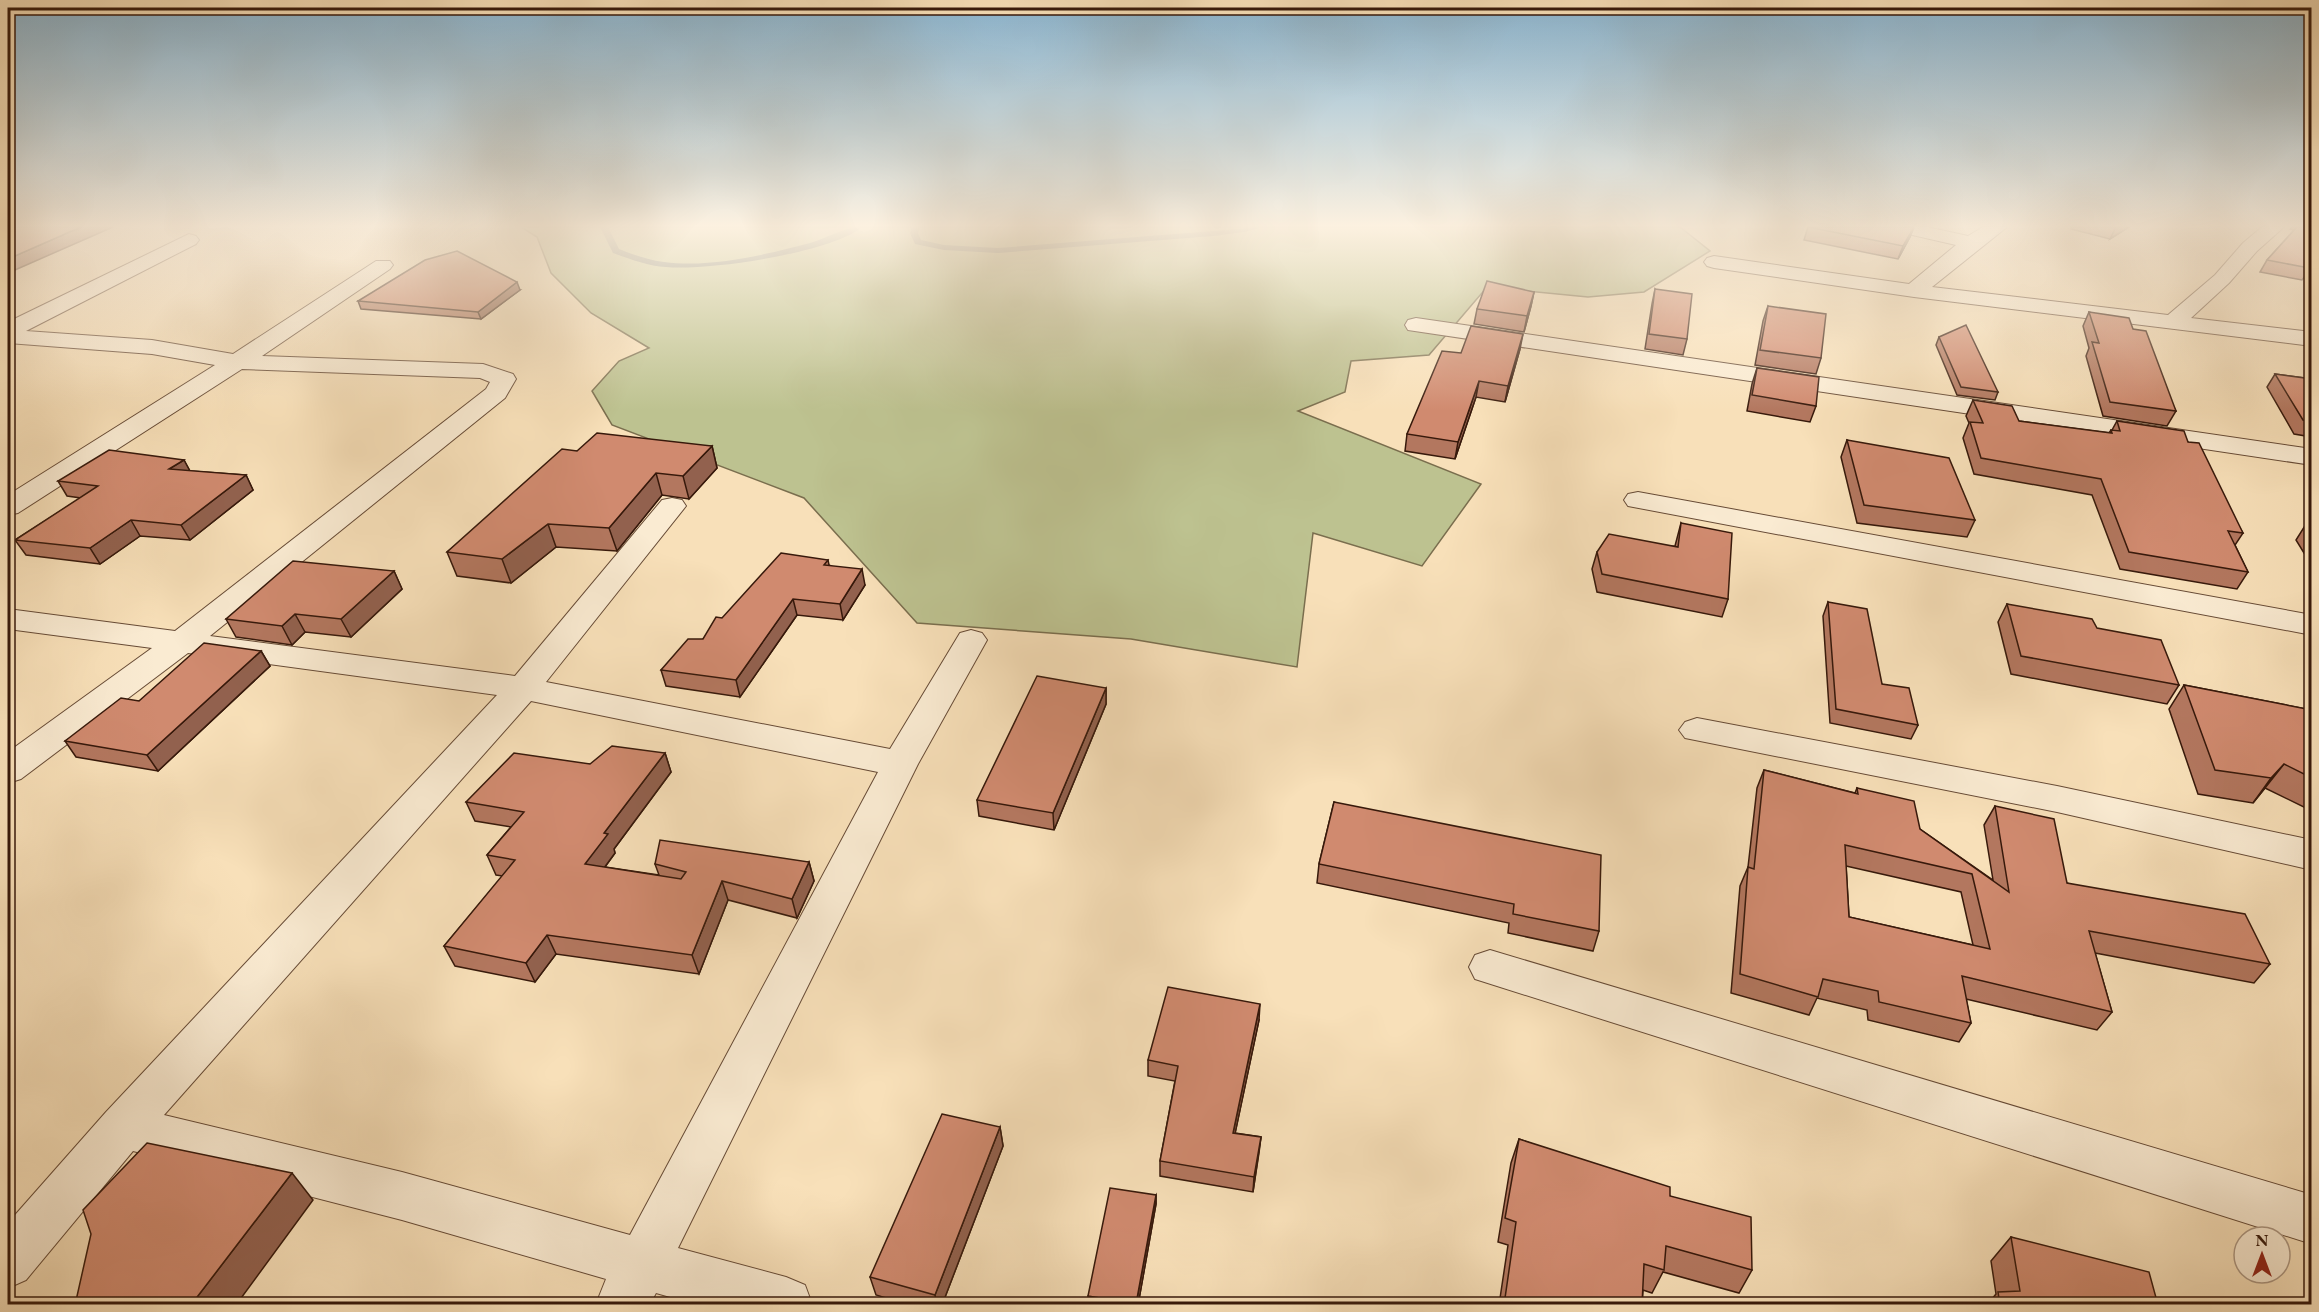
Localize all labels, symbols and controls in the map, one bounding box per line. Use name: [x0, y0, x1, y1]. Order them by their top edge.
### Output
north arrow: [2232, 1225, 2292, 1285]
text: N: [2256, 1230, 2269, 1251]

